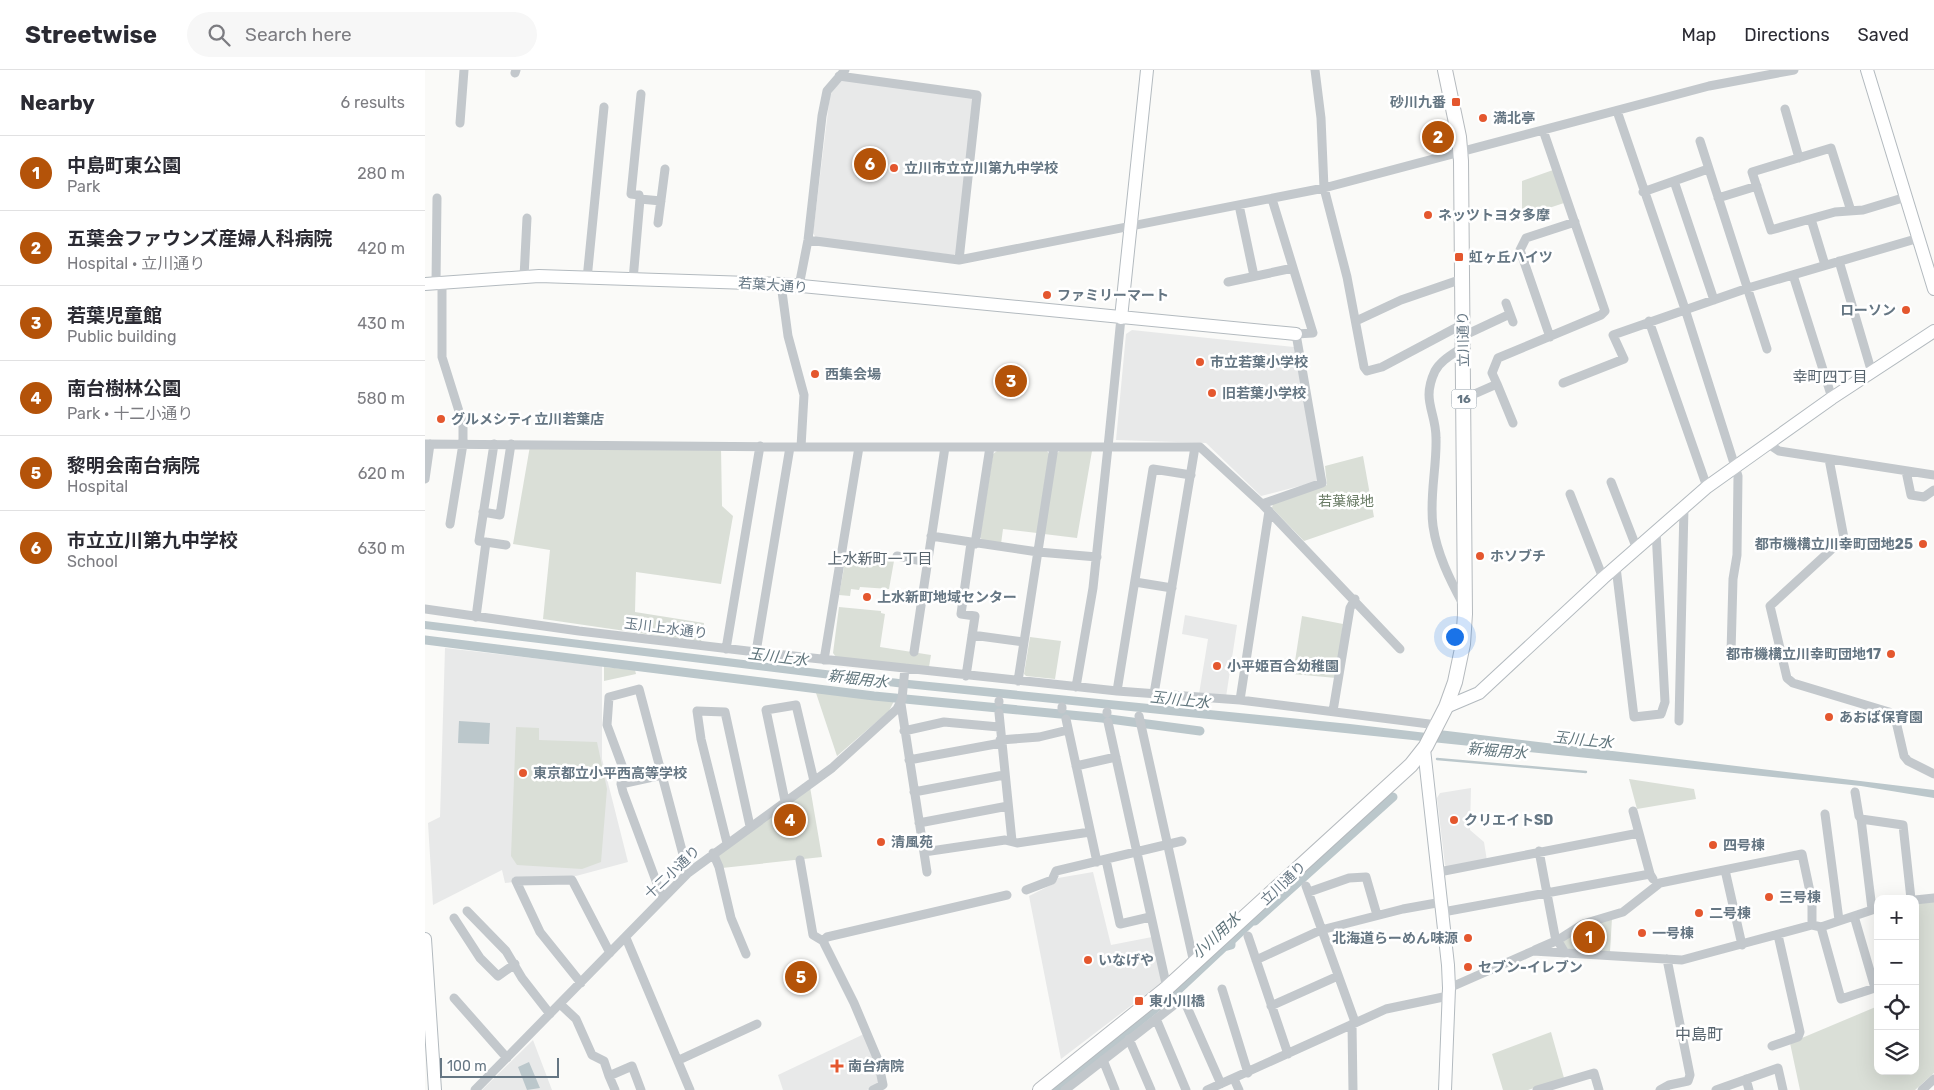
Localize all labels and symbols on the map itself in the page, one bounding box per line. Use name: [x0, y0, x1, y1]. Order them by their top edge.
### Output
place label: 砂川九番: [1390, 94, 1446, 111]
marker: 砂川九番: [1450, 96, 1462, 108]
place label: 満北亭: [1493, 110, 1535, 127]
marker: 満北亭: [1477, 112, 1489, 124]
pin: 2: [1422, 118, 1454, 156]
pin: 6: [854, 145, 886, 183]
place label: 立川市立立川第九中学校: [904, 160, 1058, 177]
marker: 立川市立立川第九中学校: [888, 162, 900, 174]
place label: ネッツトヨタ多摩: [1438, 207, 1550, 224]
marker: ネッツトヨタ多摩: [1422, 209, 1434, 221]
place label: 虹ヶ丘ハイツ: [1469, 249, 1553, 266]
marker: 虹ヶ丘ハイツ: [1453, 251, 1465, 263]
street label: 若葉大通り: [737, 275, 808, 296]
place label: ファミリーマート: [1057, 287, 1169, 304]
marker: ファミリーマート: [1041, 289, 1053, 301]
place label: ローソン: [1840, 302, 1896, 319]
marker: ローソン: [1900, 304, 1912, 316]
street label: 立川通り: [1455, 311, 1472, 367]
place label: 市立若葉小学校: [1210, 354, 1308, 371]
marker: 市立若葉小学校: [1194, 356, 1206, 368]
pin: 3: [995, 362, 1027, 400]
place label: 西集会場: [825, 366, 881, 383]
marker: 西集会場: [809, 368, 821, 380]
district label: 幸町四丁目: [1792, 368, 1868, 386]
place label: 旧若葉小学校: [1222, 385, 1306, 402]
marker: 旧若葉小学校: [1206, 387, 1218, 399]
road number: 16: [1451, 390, 1477, 408]
place label: グルメシティ立川若葉店: [451, 411, 604, 428]
marker: グルメシティ立川若葉店: [435, 413, 447, 425]
park label: 若葉緑地: [1318, 493, 1374, 510]
place label: 都市機構立川幸町団地25: [1755, 536, 1913, 553]
marker: 都市機構立川幸町団地25: [1917, 538, 1929, 550]
place label: ホソブチ: [1490, 548, 1546, 565]
district label: 上水新町一丁目: [827, 550, 933, 568]
marker: ホソブチ: [1474, 550, 1486, 562]
place label: 上水新町地域センター: [877, 589, 1017, 606]
marker: 上水新町地域センター: [861, 591, 873, 603]
street label: 玉川上水通り: [623, 615, 709, 642]
your location: [1442, 624, 1468, 650]
water label: 玉川上水: [747, 644, 811, 670]
place label: 都市機構立川幸町団地17: [1726, 646, 1881, 663]
marker: 都市機構立川幸町団地17: [1885, 648, 1897, 660]
place label: 小平姫百合幼稚園: [1227, 658, 1339, 675]
marker: 小平姫百合幼稚園: [1211, 660, 1223, 672]
water label: 新堀用水: [827, 666, 891, 692]
water label: 玉川上水: [1149, 688, 1213, 712]
place label: あおば保育園: [1839, 709, 1923, 726]
marker: あおば保育園: [1823, 711, 1835, 723]
water label: 玉川上水: [1552, 728, 1616, 752]
water label: 新堀用水: [1466, 739, 1530, 763]
place label: 東京都立小平西高等学校: [533, 765, 687, 782]
marker: 東京都立小平西高等学校: [517, 767, 529, 779]
pin: 4: [774, 801, 806, 839]
place label: クリエイトSD: [1464, 812, 1553, 829]
marker: クリエイトSD: [1448, 814, 1460, 826]
place label: 清風苑: [891, 834, 933, 851]
marker: 清風苑: [875, 836, 887, 848]
place label: 四号棟: [1723, 837, 1765, 854]
marker: 四号棟: [1707, 839, 1719, 851]
street label: 十二小通り: [641, 842, 704, 902]
street label: 立川通り: [1257, 858, 1310, 909]
place label: 三号棟: [1779, 889, 1821, 906]
marker: 三号棟: [1763, 891, 1775, 903]
place label: 二号棟: [1709, 905, 1751, 922]
marker: 二号棟: [1693, 907, 1705, 919]
water label: 小川用水: [1188, 908, 1246, 963]
pin: 1: [1573, 918, 1605, 956]
place label: 一号棟: [1652, 925, 1694, 942]
marker: 一号棟: [1636, 927, 1648, 939]
place label: 北海道らーめん味源: [1332, 930, 1458, 947]
marker: 北海道らーめん味源: [1462, 932, 1474, 944]
place label: いなげや: [1098, 952, 1154, 969]
marker: いなげや: [1082, 954, 1094, 966]
pin: 5: [785, 958, 817, 996]
place label: セブン-イレブン: [1478, 959, 1583, 976]
marker: セブン-イレブン: [1462, 961, 1474, 973]
place label: 東小川橋: [1149, 993, 1205, 1010]
marker: 東小川橋: [1133, 995, 1145, 1007]
district label: 中島町: [1675, 1025, 1723, 1044]
scale bar: [440, 1055, 559, 1078]
place label: 南台病院: [848, 1058, 904, 1075]
marker: 南台病院: [830, 1059, 844, 1073]

